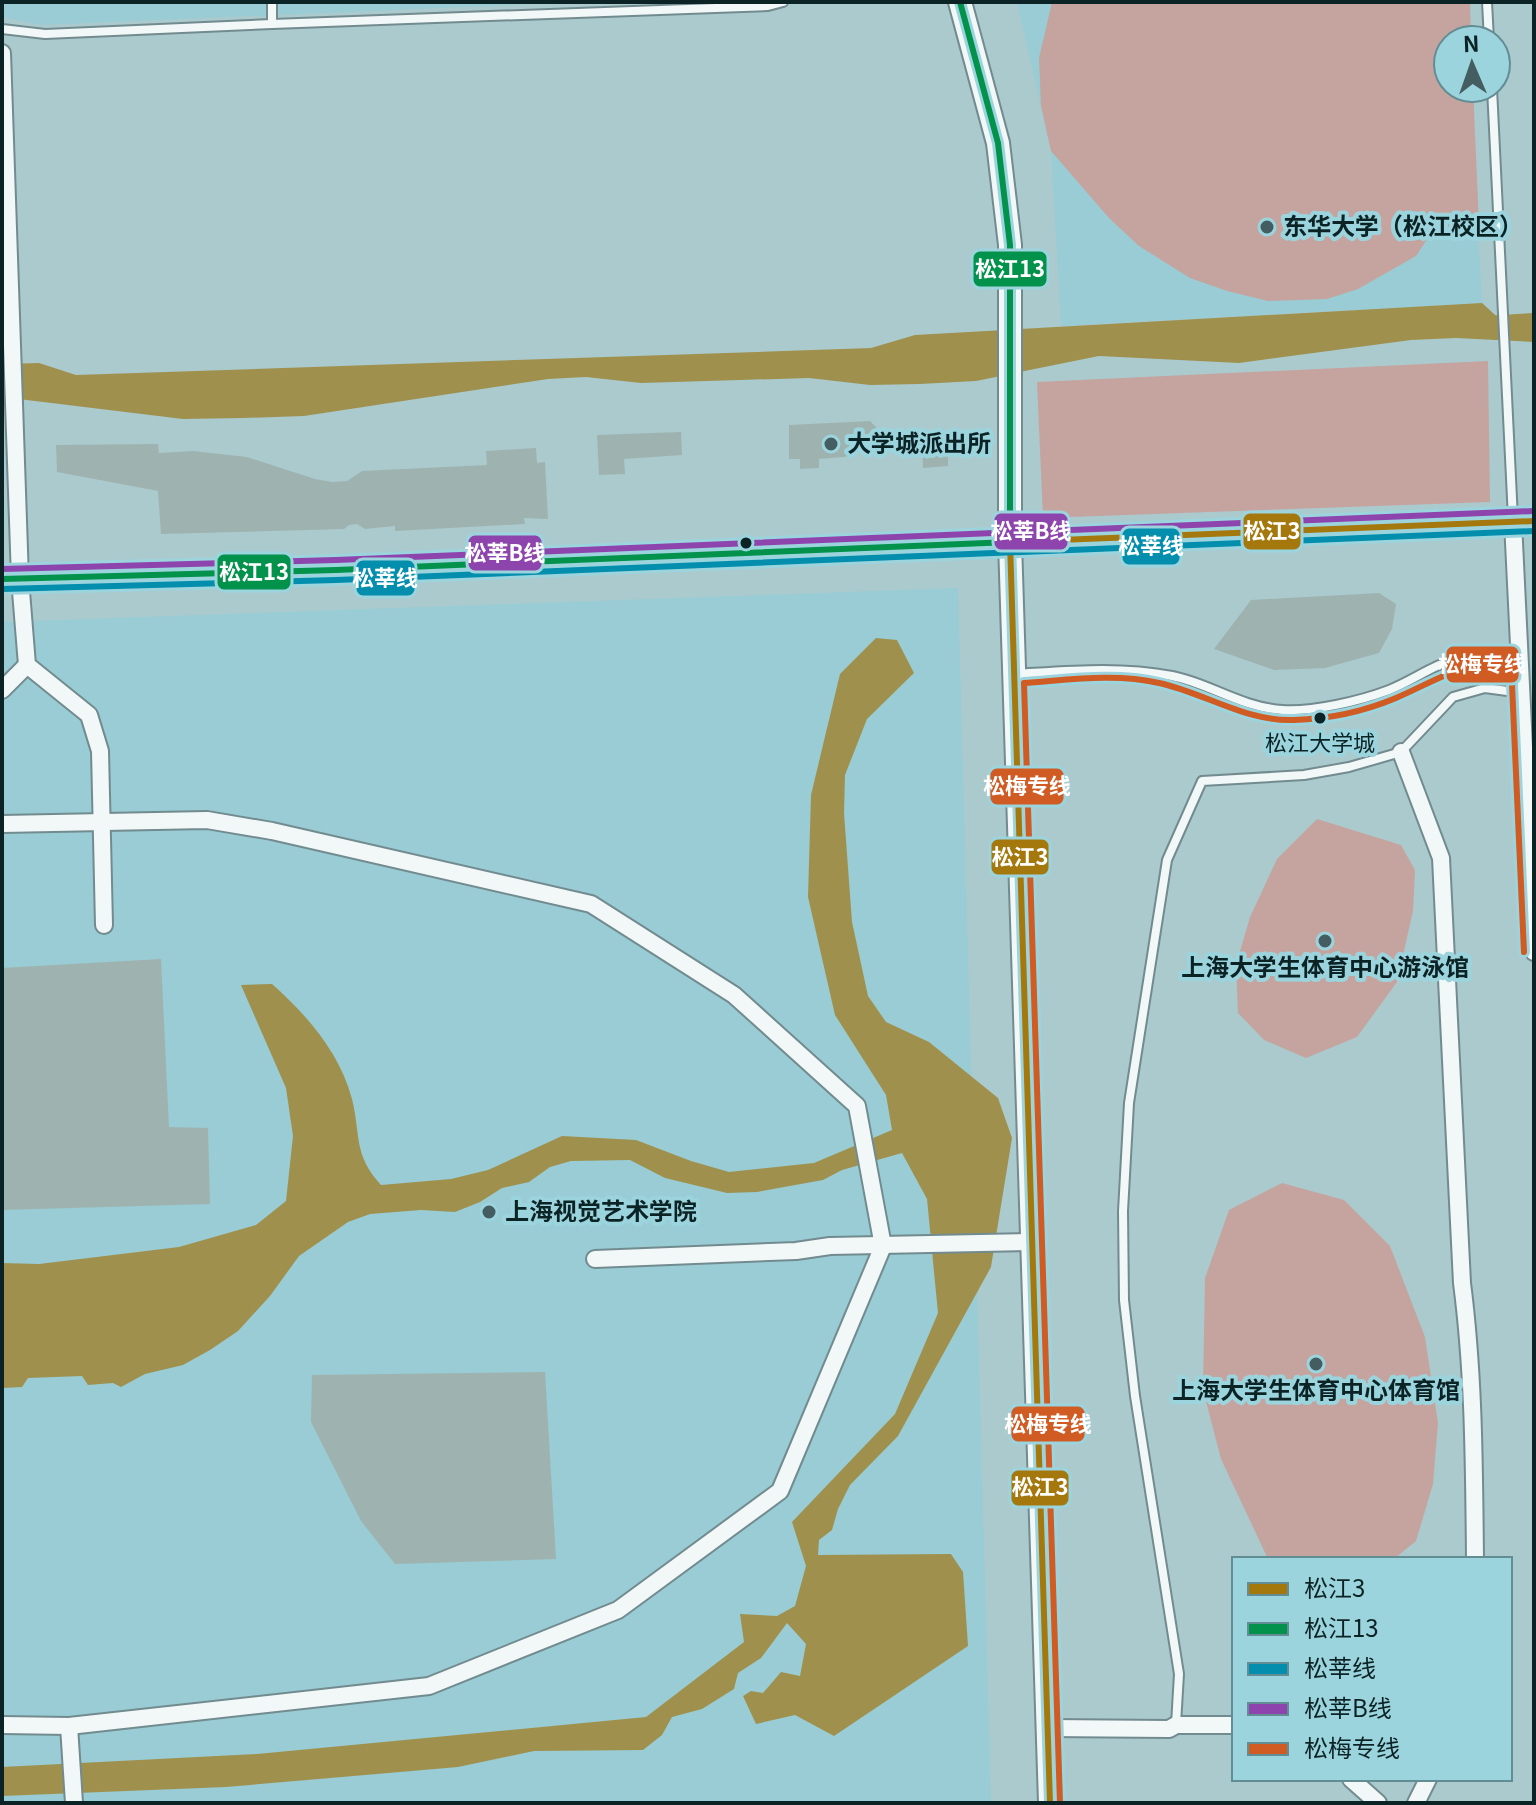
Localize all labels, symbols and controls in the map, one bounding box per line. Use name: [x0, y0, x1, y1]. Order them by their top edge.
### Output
north arrow: [1432, 24, 1512, 104]
text: N: [1462, 26, 1480, 58]
place label: 东华大学（松江校区）: [1283, 207, 1523, 242]
marker: 东华大学（松江校区）: [1258, 218, 1276, 236]
line badge: 松江13: [972, 250, 1048, 288]
text: 松江13: [975, 251, 1045, 283]
place label: 大学城派出所: [847, 424, 991, 459]
marker: 大学城派出所: [822, 435, 840, 453]
line badge: 松莘B线: [993, 512, 1069, 551]
line badge: 松江3: [1242, 512, 1302, 551]
text: 松莘B线: [991, 513, 1071, 545]
text: 松江3: [1244, 513, 1300, 545]
line badge: 松莘线: [1121, 527, 1181, 566]
text: 松莘线: [1118, 528, 1184, 560]
line badge: 松莘B线: [467, 534, 543, 572]
text: 松莘B线: [465, 535, 545, 567]
unlabelled marker: [738, 535, 754, 551]
line badge: 松江13: [216, 553, 292, 591]
text: 松江13: [219, 554, 289, 586]
line badge: 松莘线: [355, 559, 416, 597]
text: 松莘线: [352, 560, 418, 592]
line badge: 松梅专线: [1445, 645, 1520, 684]
text: 松梅专线: [1438, 646, 1526, 678]
marker: 松江大学城: [1312, 710, 1328, 726]
place label: 松江大学城: [1265, 725, 1375, 757]
line badge: 松梅专线: [989, 767, 1065, 806]
text: 松梅专线: [983, 768, 1071, 800]
line badge: 松江3: [990, 838, 1050, 876]
text: 松江3: [992, 839, 1048, 871]
marker: 上海大学生体育中心游泳馆: [1316, 932, 1334, 950]
place label: 上海大学生体育中心游泳馆: [1181, 948, 1469, 983]
place label: 上海视觉艺术学院: [505, 1192, 697, 1227]
marker: 上海视觉艺术学院: [480, 1203, 498, 1221]
marker: 上海大学生体育中心体育馆: [1307, 1355, 1325, 1373]
place label: 上海大学生体育中心体育馆: [1172, 1371, 1460, 1406]
line badge: 松梅专线: [1010, 1405, 1086, 1443]
text: 松梅专线: [1004, 1406, 1092, 1438]
line badge: 松江3: [1010, 1469, 1070, 1507]
text: 松江3: [1012, 1469, 1068, 1501]
legend: [1232, 1557, 1512, 1781]
text: 松江3: [1304, 1569, 1365, 1604]
text: 松江13: [1304, 1609, 1379, 1644]
text: 松莘线: [1304, 1649, 1376, 1684]
text: 松莘B线: [1304, 1689, 1392, 1724]
text: 松梅专线: [1304, 1729, 1400, 1764]

